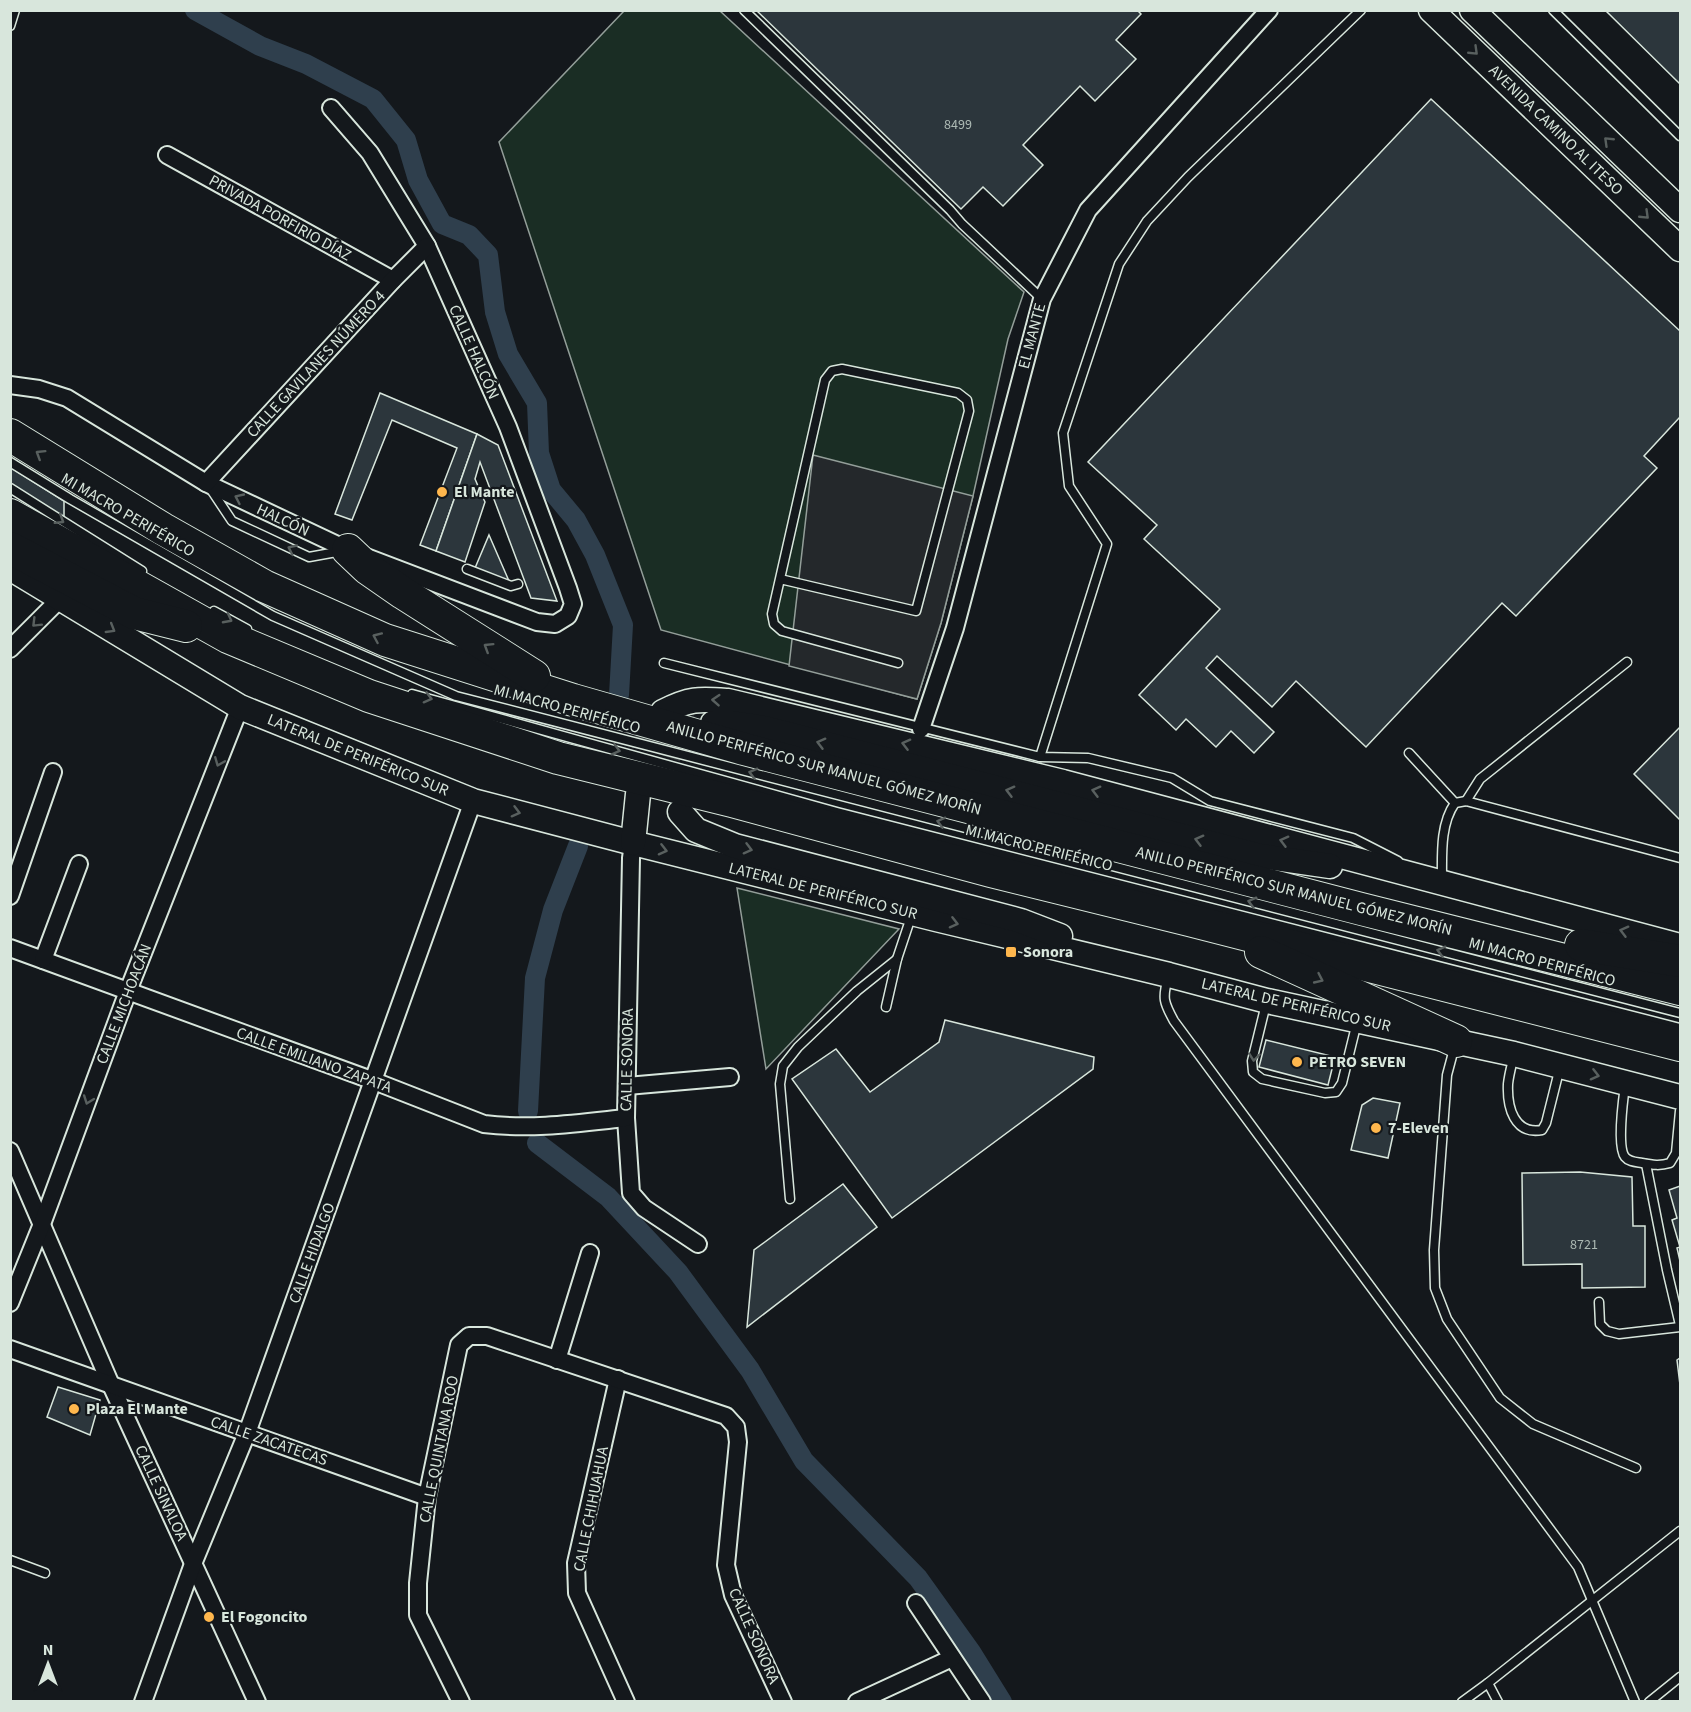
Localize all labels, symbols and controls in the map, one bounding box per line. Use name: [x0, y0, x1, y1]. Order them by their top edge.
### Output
one-way arrow: [1467, 44, 1477, 55]
street label: AVENIDA CAMINO AL ITESO: [1484, 60, 1628, 200]
house number: 8499: [944, 115, 972, 135]
one-way arrow: [1604, 137, 1615, 148]
street label: PRIVADA PORFIRIO DÍAZ: [205, 170, 355, 266]
one-way arrow: [1638, 208, 1648, 219]
street label: CALLE GAVILANES NÚMERO 4: [242, 285, 390, 443]
street label: CALLE HALCÓN: [443, 301, 505, 403]
street label: EL MANTE: [1013, 301, 1051, 371]
one-way arrow: [36, 450, 47, 461]
street label: MI MACRO PERIFÉRICO: [57, 468, 199, 562]
place label: El Mante: [454, 481, 514, 503]
marker: El Mante: [435, 485, 449, 499]
one-way arrow: [234, 494, 245, 506]
street label: HALCÓN: [253, 498, 313, 542]
one-way arrow: [54, 512, 64, 524]
one-way arrow: [288, 544, 299, 556]
one-way arrow: [221, 612, 232, 623]
one-way arrow: [32, 616, 43, 627]
one-way arrow: [105, 621, 115, 633]
one-way arrow: [373, 632, 384, 644]
one-way arrow: [484, 642, 494, 654]
street label: MI MACRO PERIFÉRICO: [491, 679, 643, 739]
one-way arrow: [423, 691, 433, 704]
one-way arrow: [712, 694, 721, 707]
street label: LATERAL DE PERIFÉRICO SUR: [264, 709, 452, 801]
street label: ANILLO PERIFÉRICO SUR MANUEL GÓMEZ MORÍN: [664, 715, 984, 821]
one-way arrow: [816, 737, 826, 750]
one-way arrow: [901, 739, 911, 752]
one-way arrow: [611, 743, 621, 756]
one-way arrow: [214, 756, 226, 767]
one-way arrow: [748, 767, 758, 780]
one-way arrow: [1091, 785, 1101, 798]
one-way arrow: [1005, 786, 1015, 799]
one-way arrow: [511, 805, 521, 818]
one-way arrow: [937, 816, 947, 829]
street label: MI MACRO PERIFÉRICO: [963, 819, 1115, 877]
one-way arrow: [1194, 835, 1204, 848]
one-way arrow: [1279, 836, 1290, 848]
street label: ANILLO PERIFÉRICO SUR MANUEL GÓMEZ MORÍN: [1134, 841, 1454, 941]
one-way arrow: [743, 842, 753, 855]
one-way arrow: [657, 843, 667, 856]
street label: LATERAL DE PERIFÉRICO SUR: [726, 857, 920, 925]
one-way arrow: [1247, 897, 1258, 909]
one-way arrow: [948, 916, 958, 929]
one-way arrow: [1619, 926, 1629, 939]
street label: MI MACRO PERIFÉRICO: [1466, 932, 1618, 992]
street label: CALLE MICHOACÁN: [91, 940, 157, 1068]
place label: Sonora: [1023, 941, 1073, 963]
marker: Sonora: [1004, 945, 1018, 959]
one-way arrow: [1436, 945, 1446, 958]
one-way arrow: [1312, 971, 1323, 983]
street label: LATERAL DE PERIFÉRICO SUR: [1199, 972, 1393, 1038]
street label: CALLE SONORA: [615, 1008, 639, 1112]
street label: CALLE EMILIANO ZAPATA: [233, 1022, 395, 1099]
place label: PETRO SEVEN: [1309, 1051, 1406, 1073]
one-way arrow: [1248, 1053, 1261, 1062]
marker: PETRO SEVEN: [1290, 1055, 1304, 1069]
one-way arrow: [1589, 1068, 1599, 1081]
one-way arrow: [83, 1094, 95, 1105]
place label: 7-Eleven: [1388, 1117, 1449, 1139]
marker: 7-Eleven: [1369, 1121, 1383, 1135]
street label: CALLE HIDALGO: [284, 1199, 340, 1307]
house number: 8721: [1570, 1235, 1598, 1255]
street label: CALLE QUINTANA ROO: [414, 1373, 464, 1525]
place label: Plaza El Mante: [86, 1398, 188, 1420]
marker: Plaza El Mante: [67, 1402, 81, 1416]
street label: CALLE ZACATECAS: [208, 1411, 330, 1471]
street label: CALLE SINALOA: [129, 1442, 193, 1545]
street label: CALLE CHIHUAHUA: [568, 1444, 614, 1574]
street label: CALLE SONORA: [723, 1585, 785, 1688]
place label: El Fogoncito: [221, 1606, 308, 1628]
marker: El Fogoncito: [202, 1610, 216, 1624]
north arrow: [18, 1634, 78, 1694]
text: N: [43, 1639, 53, 1661]

